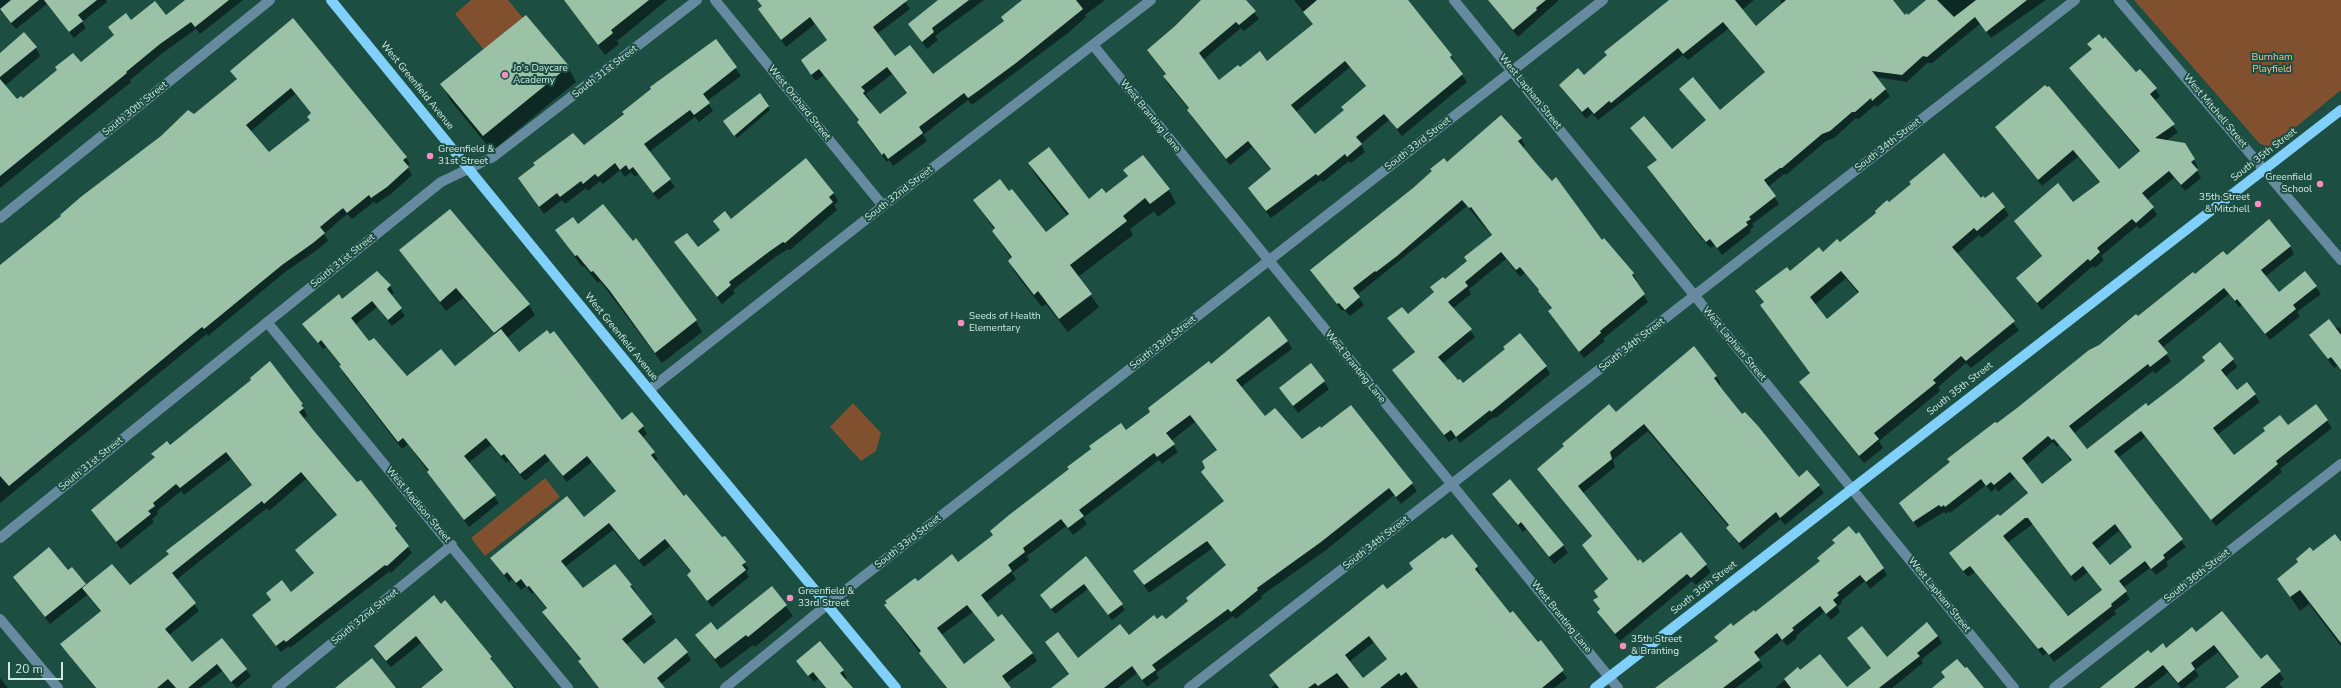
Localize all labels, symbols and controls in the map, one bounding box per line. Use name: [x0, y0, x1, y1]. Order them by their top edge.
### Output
street label: West Greenfield Avenue: [378, 40, 456, 132]
street label: South 31st Street: [570, 43, 640, 101]
street label: West Lapham Street: [1496, 52, 1564, 132]
park label: Burnham Playfield: [2251, 52, 2293, 76]
place label: Jo's Daycare Academy: [513, 63, 568, 86]
street label: West Orchard Street: [765, 63, 833, 143]
marker: Jo's Daycare Academy: [500, 70, 510, 80]
street label: West Mitchell Street: [2181, 72, 2249, 150]
street label: West Branting Lane: [1117, 77, 1183, 155]
street label: South 30th Street: [100, 79, 170, 139]
street label: South 33rd Street: [1383, 115, 1453, 173]
street label: South 34th Street: [1853, 116, 1923, 174]
street label: South 35th Street: [2229, 126, 2299, 184]
place label: Greenfield & 31st Street: [438, 144, 494, 168]
marker: Greenfield & 31st Street: [425, 151, 435, 161]
street label: South 32nd Street: [863, 164, 935, 224]
place label: Greenfield School: [2265, 172, 2312, 196]
marker: Greenfield School: [2315, 179, 2325, 189]
place label: 35th Street & Mitchell: [2199, 192, 2250, 216]
marker: 35th Street & Mitchell: [2253, 199, 2263, 209]
street label: South 31st Street: [308, 231, 378, 291]
street label: West Greenfield Avenue: [582, 291, 660, 383]
street label: West Lapham Street: [1700, 305, 1768, 383]
place label: Seeds of Health Elementary: [969, 311, 1041, 334]
street label: South 33rd Street: [1128, 314, 1198, 372]
street label: South 34th Street: [1597, 316, 1667, 374]
marker: Seeds of Health Elementary: [956, 318, 966, 328]
street label: West Branting Lane: [1322, 328, 1388, 406]
street label: South 35th Street: [1925, 360, 1995, 418]
street label: South 31st Street: [56, 434, 126, 494]
street label: West Madison Street: [383, 465, 453, 545]
street label: South 33rd Street: [873, 513, 943, 571]
street label: South 34th Street: [1341, 514, 1411, 572]
street label: South 36th Street: [2162, 547, 2232, 605]
street label: West Lapham Street: [1905, 555, 1973, 635]
street label: South 35th Street: [1669, 559, 1739, 617]
street label: West Branting Lane: [1528, 578, 1594, 656]
street label: South 32nd Street: [329, 586, 401, 648]
place label: Greenfield & 33rd Street: [798, 586, 854, 610]
marker: Greenfield & 33rd Street: [785, 593, 795, 603]
place label: 35th Street & Branting: [1631, 634, 1682, 658]
marker: 35th Street & Branting: [1618, 641, 1628, 651]
scale bar: [10, 654, 65, 680]
text: 20 m: [15, 661, 43, 677]

